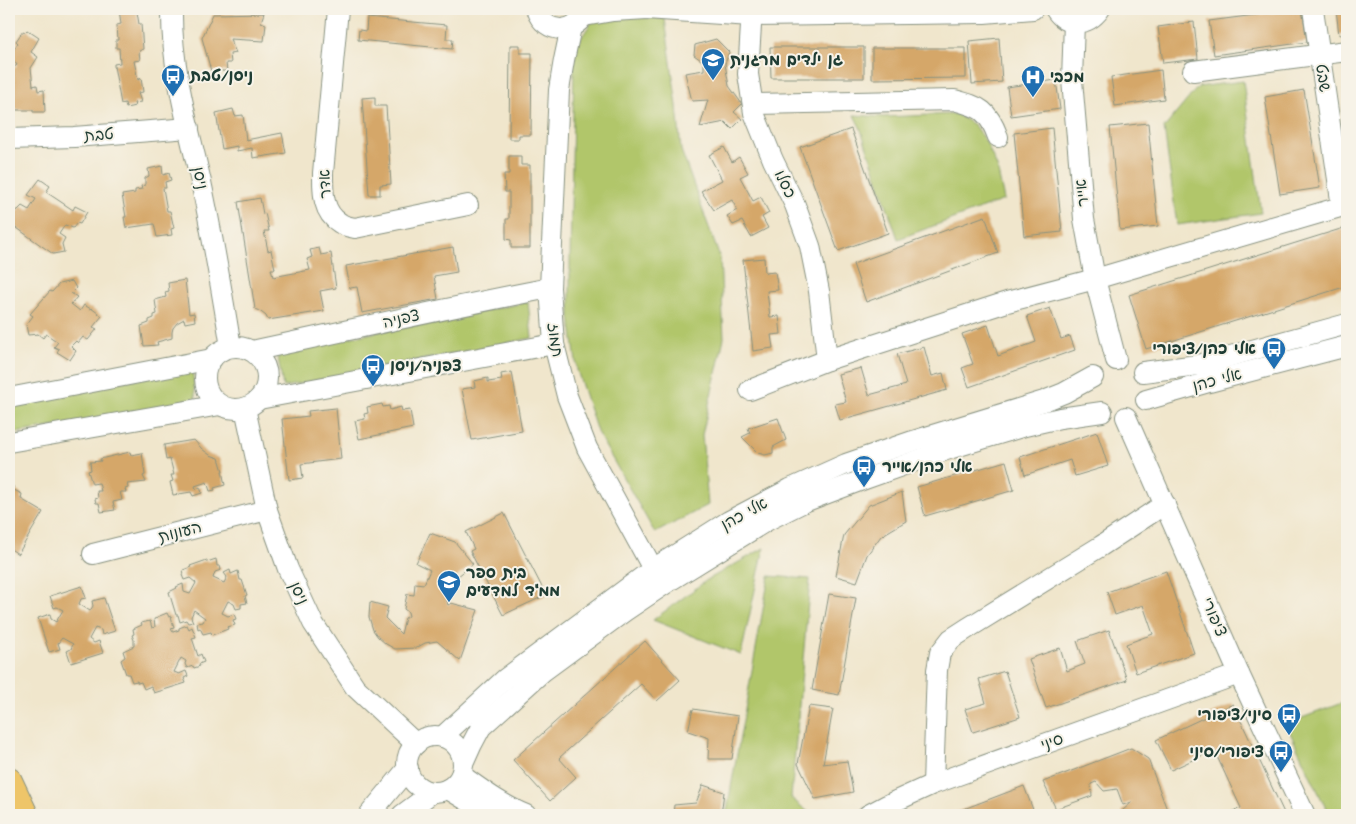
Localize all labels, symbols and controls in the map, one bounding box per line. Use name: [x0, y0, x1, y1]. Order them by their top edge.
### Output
school or university icon: גן ילדים מרגנית: [700, 47, 726, 81]
place label: גן ילדים מרגנית: [730, 49, 844, 71]
bus stop icon: ניסן/טבת: [160, 63, 186, 97]
street label: שבט: [1310, 63, 1336, 93]
hospital icon: מכבי: [1020, 64, 1046, 98]
place label: ניסן/טבת: [189, 65, 253, 87]
place label: מכבי: [1050, 66, 1084, 88]
street label: טבת: [82, 123, 115, 147]
street label: ניסן: [187, 164, 213, 192]
street label: כסלו: [769, 166, 801, 202]
street label: אדר: [313, 169, 337, 199]
street label: אייר: [1070, 178, 1094, 208]
street label: צפניה: [380, 304, 422, 334]
street label: תמוז: [542, 321, 568, 359]
bus stop icon: אלי כהן/ציפורי: [1261, 336, 1287, 370]
place label: אלי כהן/ציפורי: [1152, 338, 1256, 360]
bus stop icon: צפניה/ניסן: [360, 353, 386, 387]
place label: צפניה/ניסן: [390, 355, 461, 377]
street label: אלי כהן: [1190, 363, 1244, 397]
bus stop icon: אלי כהן/אייר: [851, 454, 877, 488]
place label: אלי כהן/אייר: [882, 456, 972, 478]
street label: אלי כהן: [717, 492, 771, 536]
street label: העונות: [156, 516, 204, 548]
place label: בית ספר ממ"ד למדעים: [466, 562, 560, 602]
school or university icon: בית ספר ממ"ד למדעים: [436, 569, 462, 603]
street label: ניסן: [284, 578, 314, 608]
street label: ציפורי: [1196, 594, 1232, 640]
bus stop icon: סיני/ציפורי: [1276, 702, 1302, 736]
place label: סיני/ציפורי: [1198, 704, 1272, 726]
street label: סיני: [1038, 728, 1066, 756]
bus stop icon: ציפורי/סיני: [1268, 739, 1294, 773]
place label: ציפורי/סיני: [1190, 741, 1264, 763]

